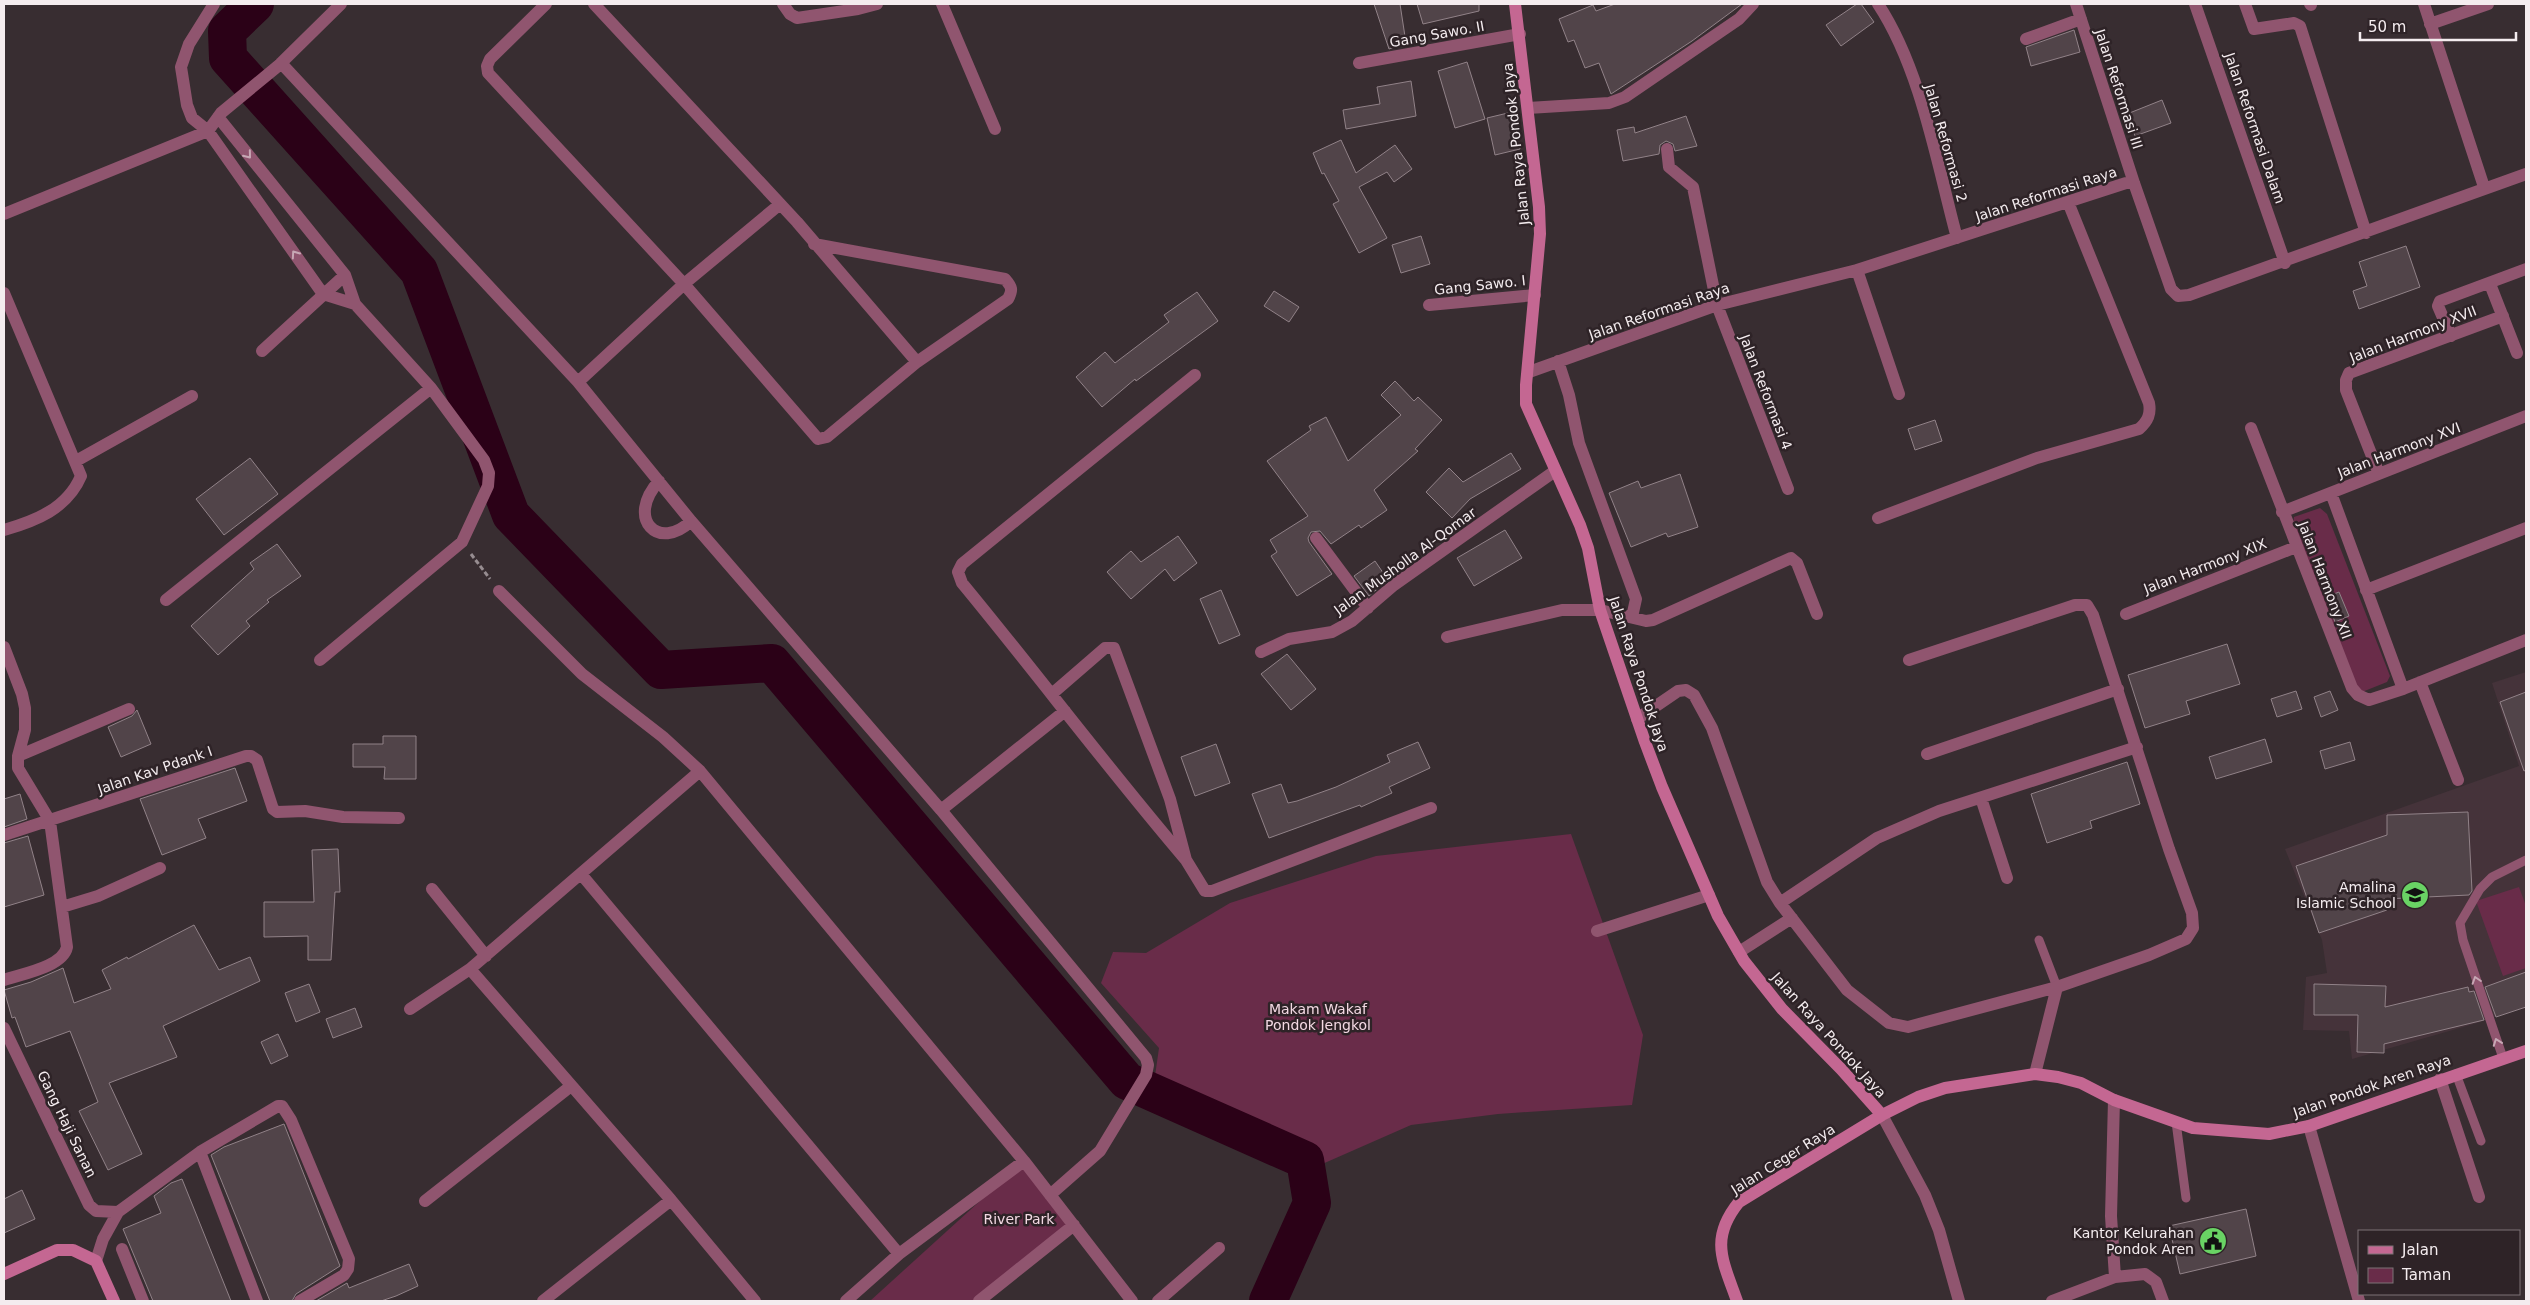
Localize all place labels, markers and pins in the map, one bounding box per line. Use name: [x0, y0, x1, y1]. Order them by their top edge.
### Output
place label: Amalina Islamic School: [2296, 879, 2396, 911]
school or university icon: Amalina Islamic School: [2400, 880, 2430, 910]
place label: Kantor Kelurahan Pondok Aren: [2073, 1225, 2194, 1257]
public building icon: Kantor Kelurahan Pondok Aren: [2198, 1226, 2228, 1256]

